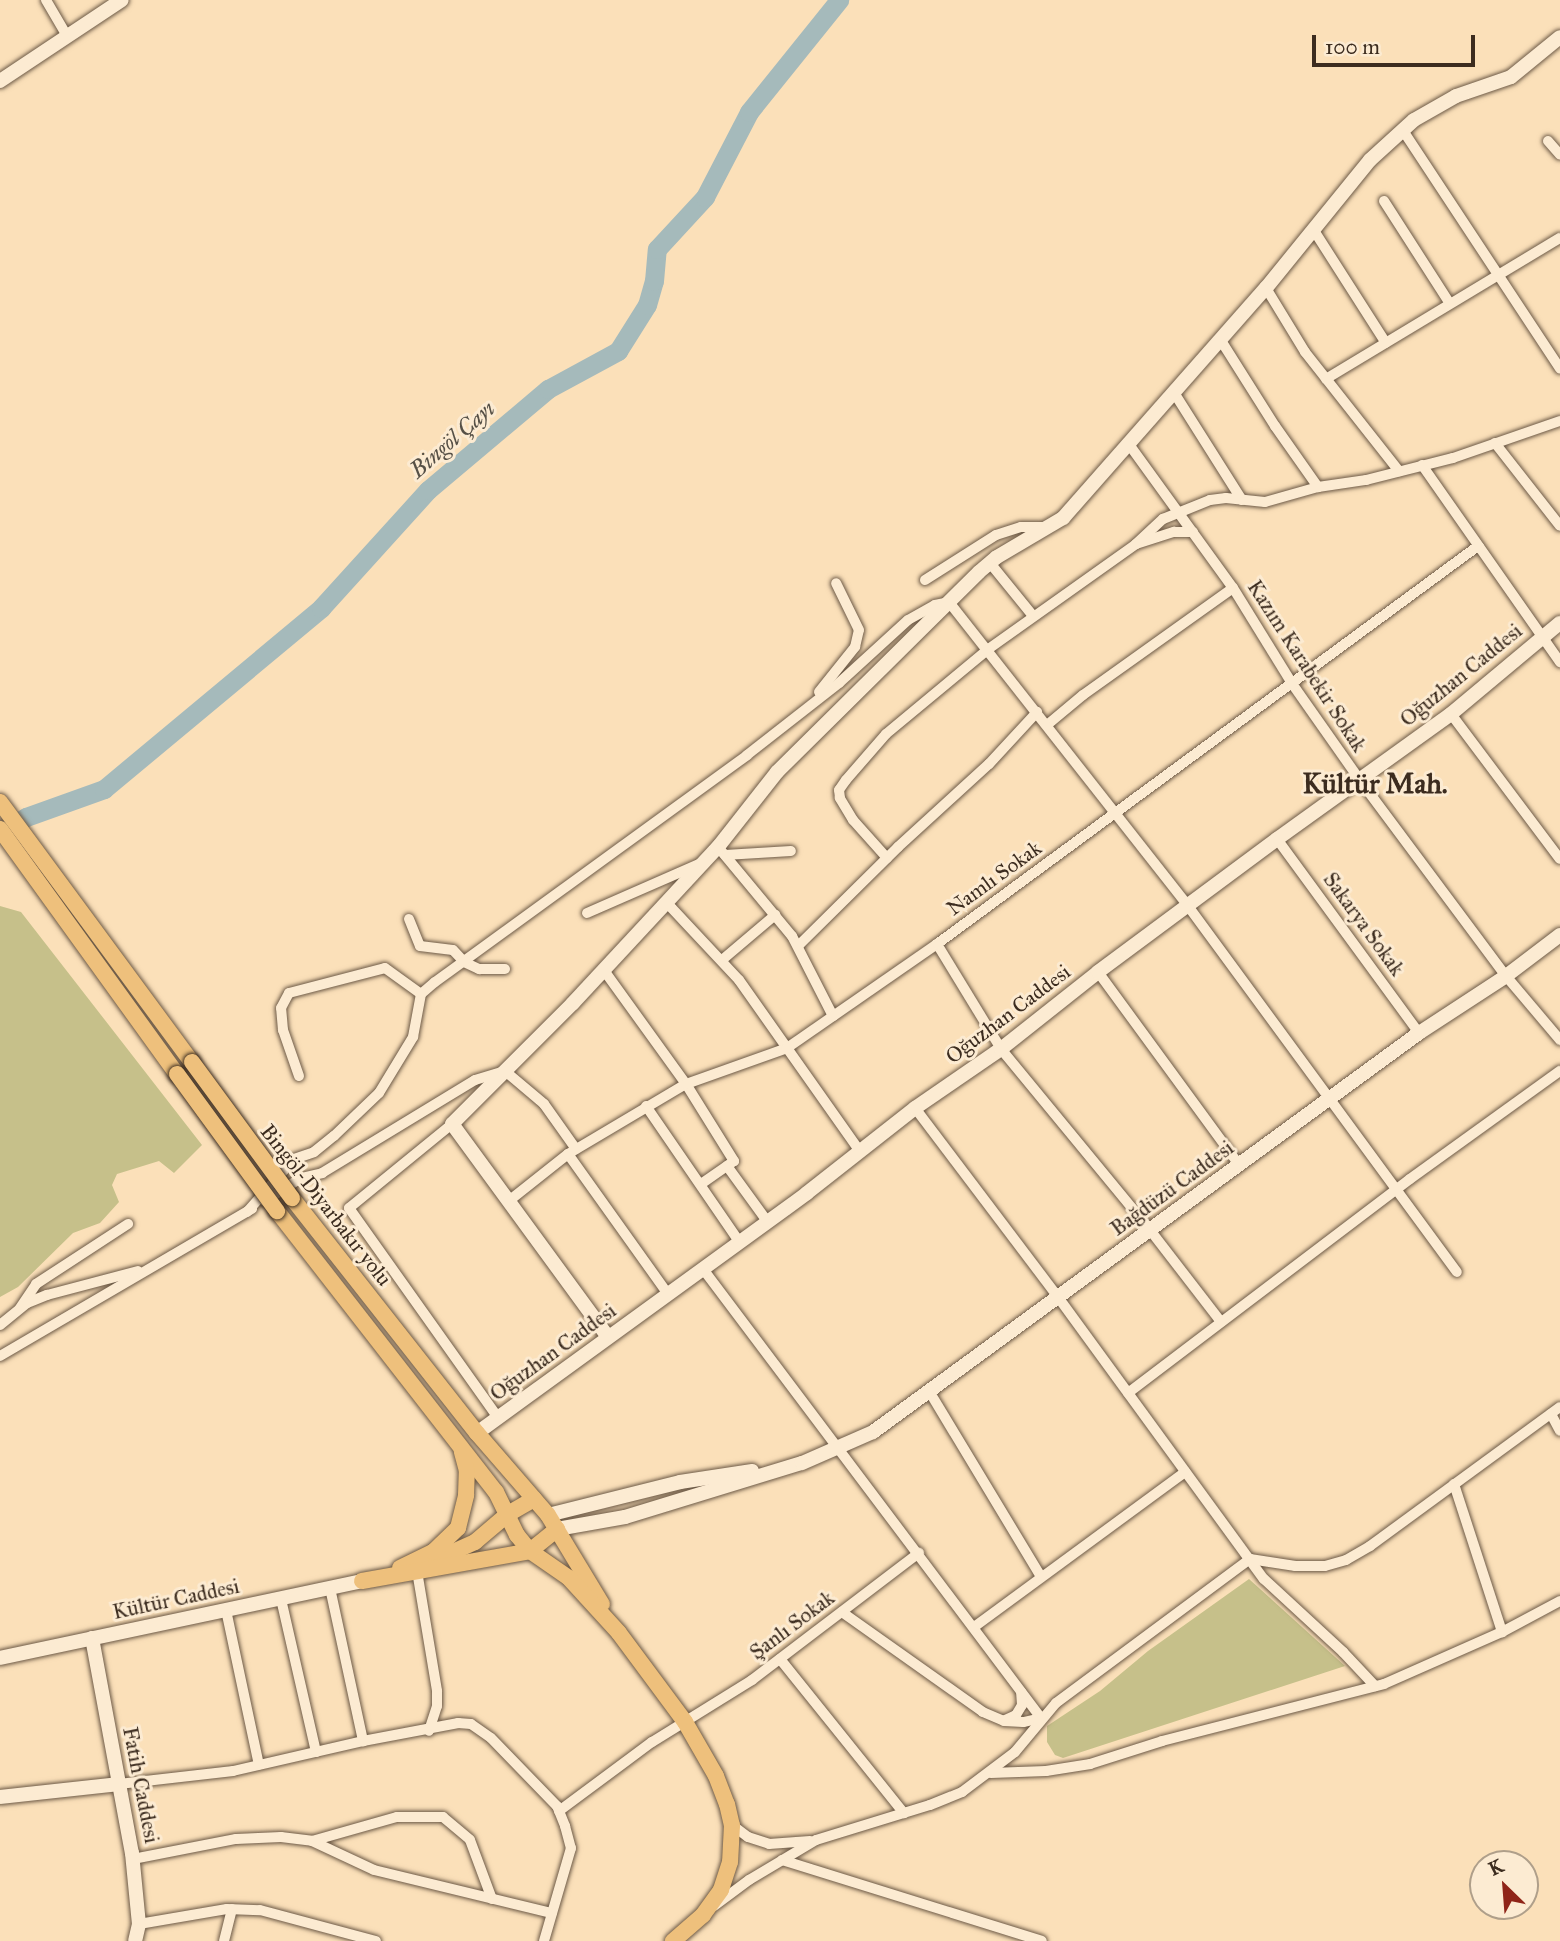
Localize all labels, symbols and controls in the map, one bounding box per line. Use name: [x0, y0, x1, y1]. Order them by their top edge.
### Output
scale bar: [1315, 21, 1478, 65]
text: 100 m: [1325, 34, 1380, 60]
water label: Bingöl Çayı: [404, 394, 500, 484]
street label: Kazım Karabekir Sokak: [1242, 575, 1372, 757]
street label: Oğuzhan Caddesi: [1395, 618, 1527, 732]
district label: Kültür Mah.: [1302, 767, 1448, 801]
street label: Namlı Sokak: [942, 835, 1046, 921]
street label: Sakarya Sokak: [1318, 867, 1410, 981]
street label: Oğuzhan Caddesi: [941, 959, 1075, 1069]
street label: Bingöl-Diyarbakır yolu: [255, 1119, 397, 1291]
street label: Bağdüzü Caddesi: [1105, 1135, 1239, 1241]
street label: Oğuzhan Caddesi: [485, 1298, 621, 1406]
street label: Kültür Caddesi: [110, 1573, 242, 1625]
street label: Şanlı Sokak: [745, 1585, 839, 1665]
street label: Fatih Caddesi: [117, 1725, 165, 1845]
north arrow: [1469, 1850, 1539, 1920]
text: K: [1485, 1854, 1507, 1881]

